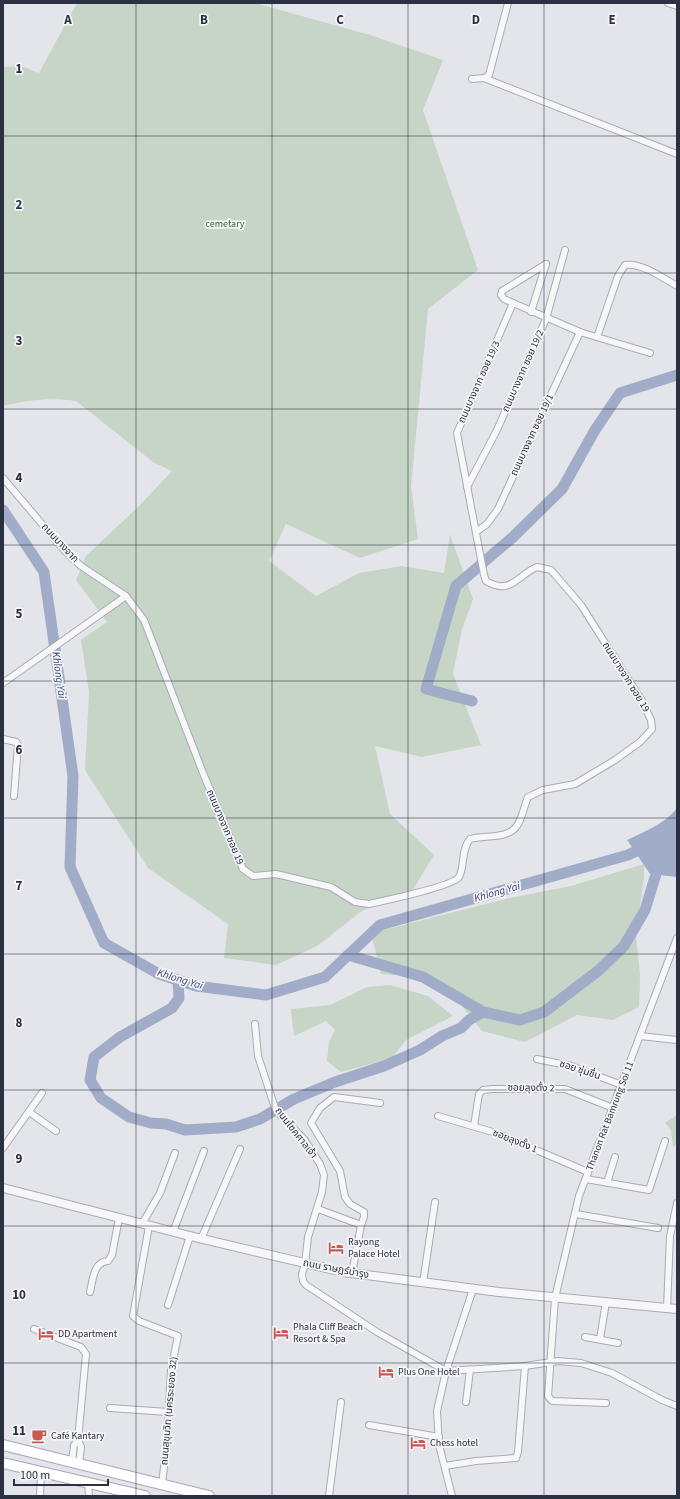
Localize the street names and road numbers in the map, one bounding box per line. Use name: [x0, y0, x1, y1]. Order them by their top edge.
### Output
street label: ถนนบางจาก ซอย 19/2: [499, 328, 547, 414]
street label: ถนนบางจาก ซอย 19/3: [455, 339, 503, 425]
street label: ถนนบางจาก ซอย 19/1: [507, 392, 557, 478]
street label: ถนนบางจาก: [38, 520, 82, 566]
street label: ถนนบางจาก ซอย 19: [599, 639, 653, 715]
street label: ถนนบางจาก ซอย 19: [203, 787, 247, 867]
street label: ซอย ชุ่มชื่น: [558, 1056, 603, 1083]
street label: Thanon Rat Bamrung Soi 11: [583, 1059, 637, 1173]
street label: ซอยลุงตั้ง 2: [507, 1080, 555, 1095]
street label: ถนนโชคศาลเจ้า: [272, 1105, 320, 1161]
street label: ซอยลุงตั้ง 1: [491, 1125, 540, 1156]
street label: ถนน ราษฎร์บำรุง: [302, 1256, 370, 1282]
street label: ถนนสุขุมวิท (นครระยอง 32): [157, 1356, 181, 1466]

